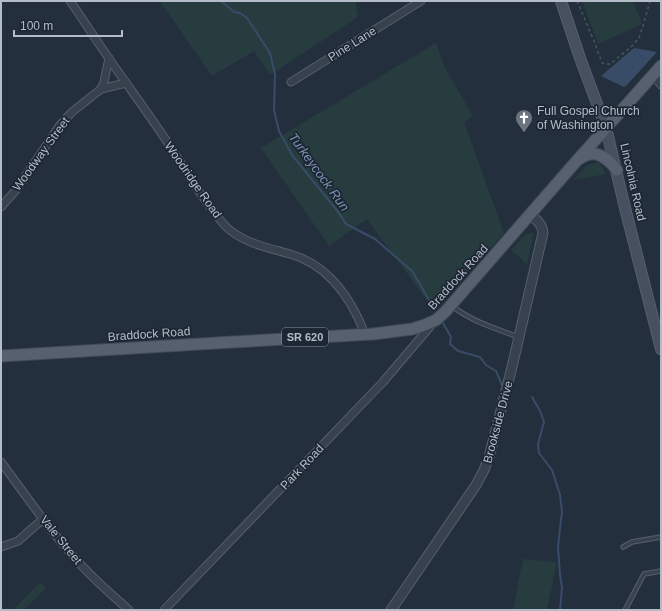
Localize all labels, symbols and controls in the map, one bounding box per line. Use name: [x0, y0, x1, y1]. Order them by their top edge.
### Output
scale bar: [14, 12, 122, 38]
text: 100 m: [20, 19, 53, 33]
street label: Pine Lane: [325, 24, 379, 64]
place label: Full Gospel Church of Washington: [537, 104, 640, 132]
church icon: Full Gospel Church of Washington: [514, 108, 534, 133]
street label: Woodway Street: [10, 114, 73, 194]
water label: Turkeycock Run: [286, 130, 352, 214]
street label: Woodridge Road: [161, 139, 225, 221]
street label: Lincolnia Road: [617, 142, 649, 222]
street label: Braddock Road: [425, 242, 491, 312]
street label: Braddock Road: [107, 324, 191, 344]
road number: SR 620: [282, 328, 328, 346]
street label: Brookside Drive: [480, 379, 516, 465]
street label: Park Road: [278, 441, 326, 493]
street label: Vale Street: [37, 513, 85, 568]

